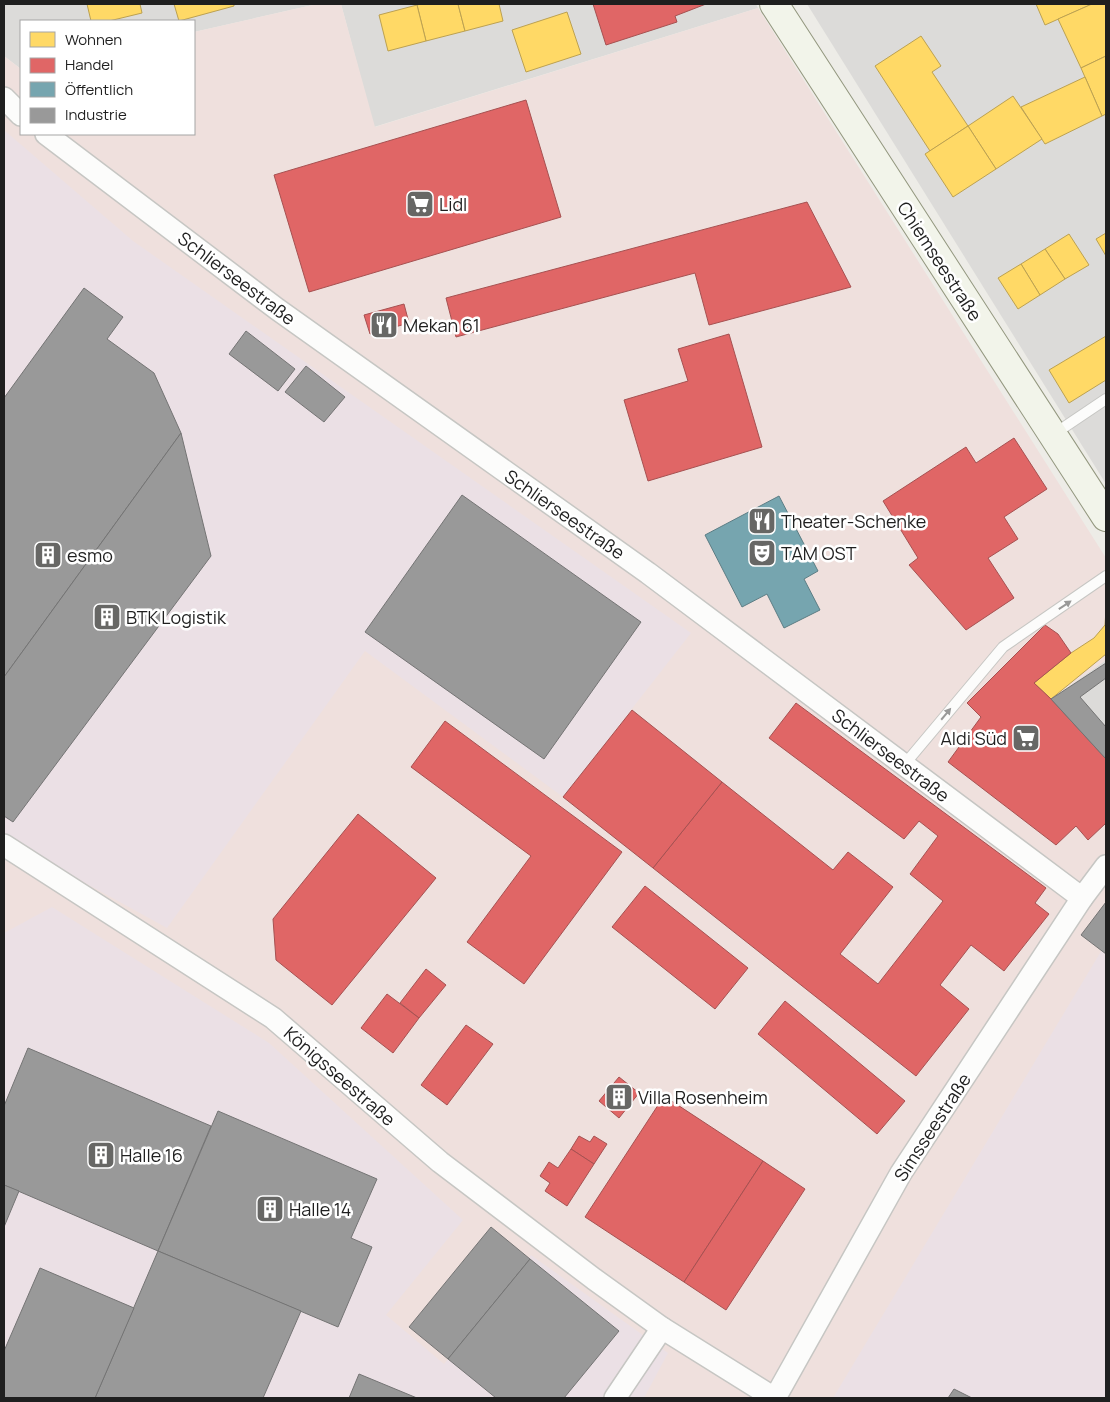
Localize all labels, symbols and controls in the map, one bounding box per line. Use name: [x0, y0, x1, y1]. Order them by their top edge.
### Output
legend: [20, 20, 195, 135]
text: Wohnen: [65, 29, 122, 50]
text: Handel: [65, 54, 114, 75]
text: Öffentlich: [65, 79, 133, 100]
text: Industrie: [65, 104, 127, 125]
supermarket icon: Lidl: [405, 189, 435, 219]
place label: Lidl: [439, 192, 467, 216]
street label: Chiemseestraße: [892, 197, 988, 325]
street label: Schlierseestraße: [173, 226, 301, 330]
restaurant icon: Mekan 61: [369, 310, 399, 340]
place label: Mekan 61: [403, 313, 480, 337]
street label: Schlierseestraße: [500, 464, 630, 564]
restaurant icon: Theater-Schenke: [747, 506, 777, 536]
place label: Theater-Schenke: [781, 509, 926, 533]
theatre icon: TAM OST: [747, 538, 777, 568]
building icon: esmo: [33, 540, 63, 570]
place label: TAM OST: [781, 541, 857, 565]
place label: esmo: [67, 543, 113, 567]
one-way arrow: [1058, 600, 1071, 609]
building icon: BTK Logistik: [92, 602, 122, 632]
place label: BTK Logistik: [126, 605, 227, 629]
street label: Schlierseestraße: [827, 703, 955, 807]
one-way arrow: [941, 708, 952, 721]
supermarket icon: Aldi Süd: [1011, 723, 1041, 753]
place label: Aldi Süd: [940, 726, 1007, 750]
street label: Königsseestraße: [279, 1021, 401, 1131]
street label: Simsseestraße: [888, 1068, 976, 1186]
building icon: Villa Rosenheim: [604, 1082, 634, 1112]
place label: Villa Rosenheim: [638, 1085, 768, 1109]
building icon: Halle 16: [86, 1140, 116, 1170]
place label: Halle 16: [120, 1143, 183, 1167]
building icon: Halle 14: [255, 1194, 285, 1224]
place label: Halle 14: [289, 1197, 351, 1221]

